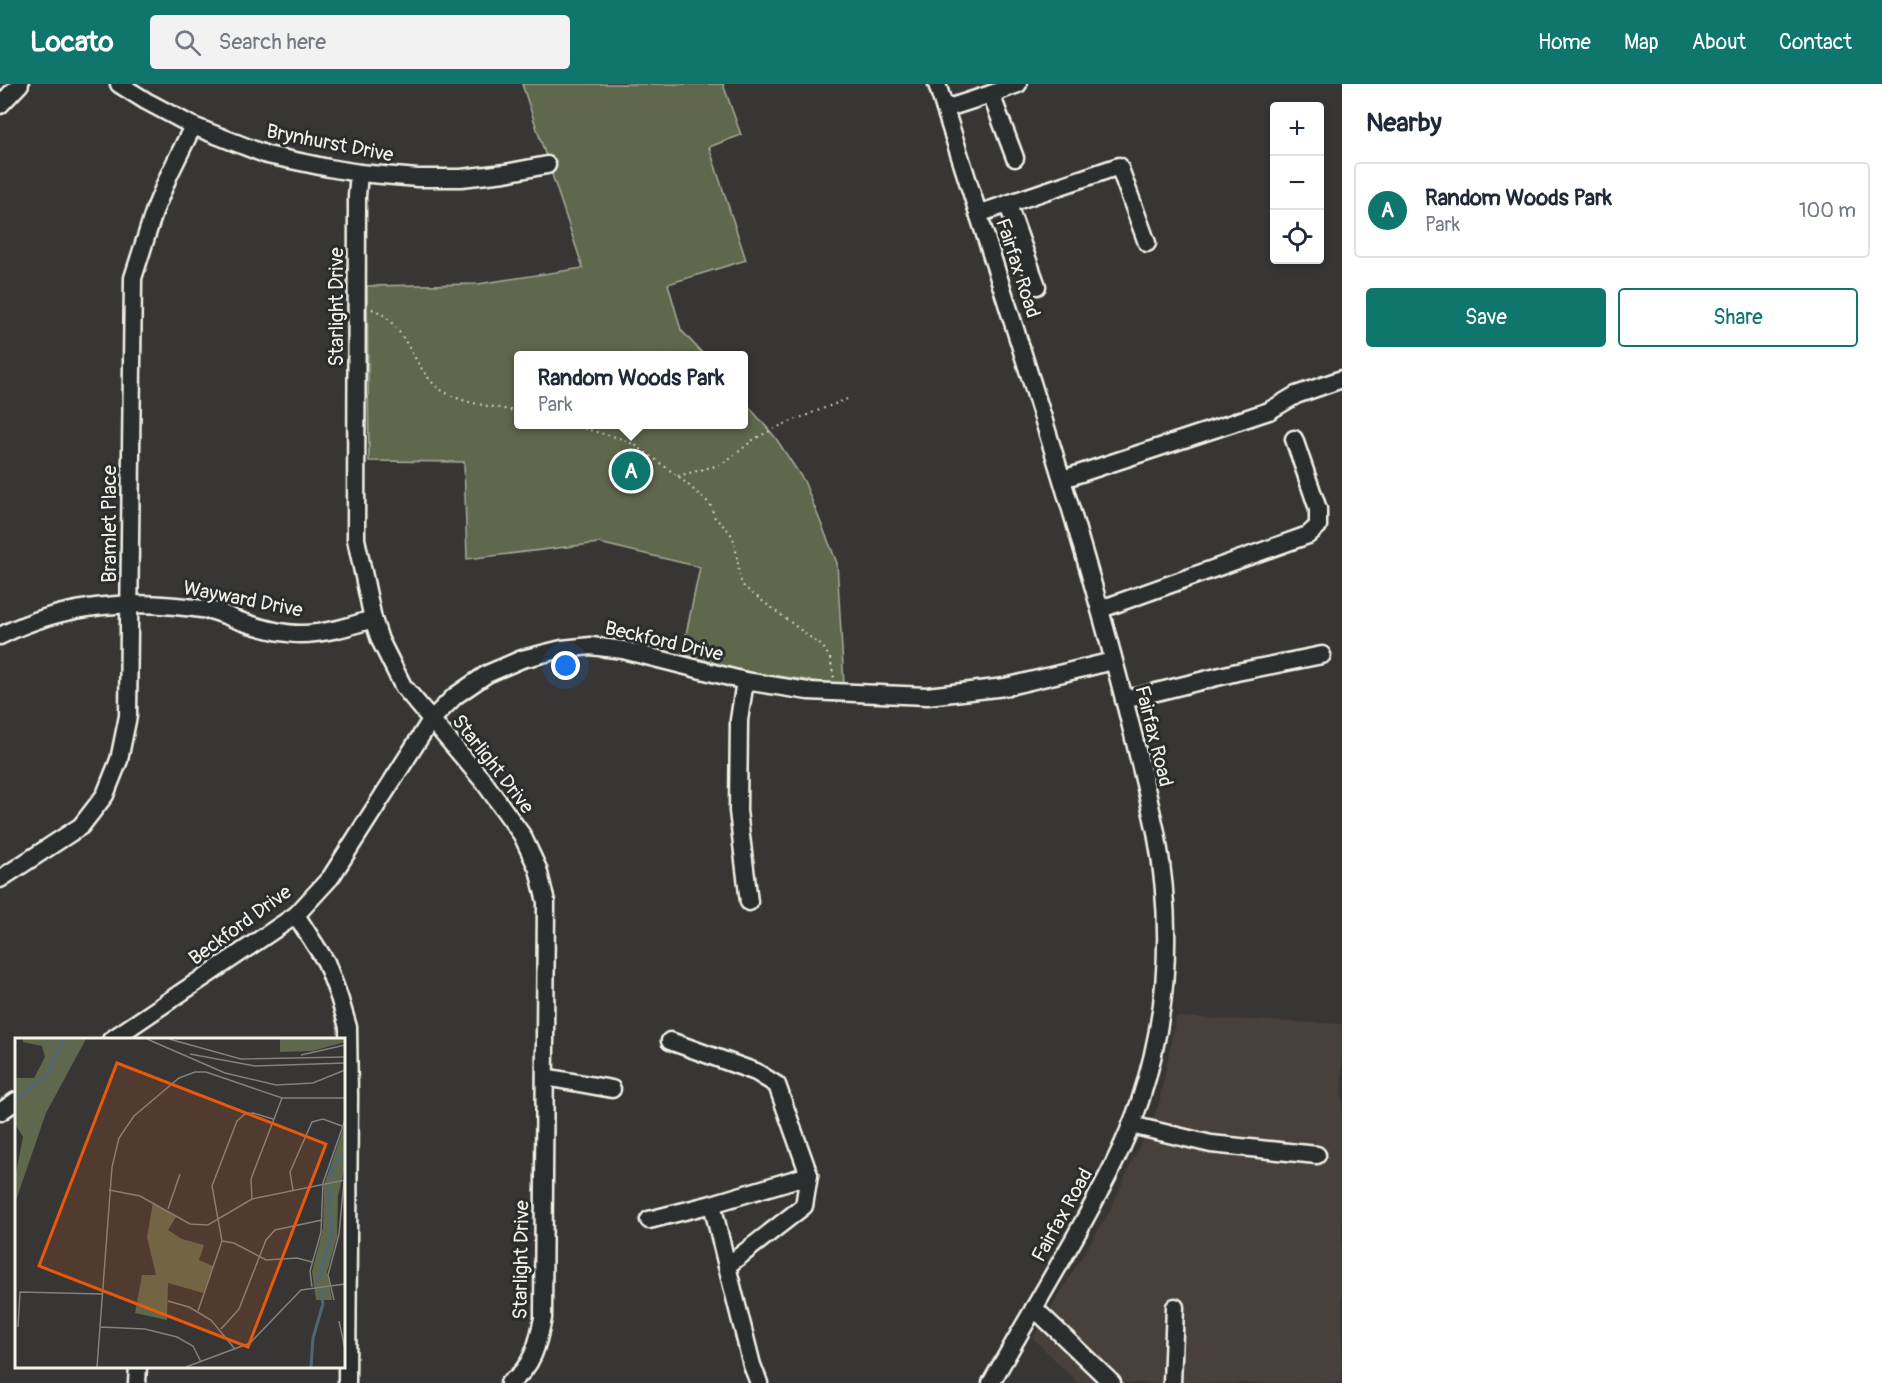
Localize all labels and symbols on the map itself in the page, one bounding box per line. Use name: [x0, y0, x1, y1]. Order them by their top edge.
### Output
street label: Brynhurst Drive: [264, 118, 396, 168]
street label: Fairfax Road: [990, 215, 1046, 321]
street label: Starlight Drive: [324, 247, 349, 367]
pin: A: [612, 448, 650, 494]
street label: Bramlet Place: [97, 465, 122, 583]
street label: Wayward Drive: [181, 575, 305, 623]
street label: Beckford Drive: [602, 615, 726, 667]
your location: [551, 651, 580, 680]
street label: Fairfax Road: [1129, 683, 1179, 789]
street label: Starlight Drive: [446, 709, 540, 819]
street label: Beckford Drive: [184, 879, 296, 971]
inset map: [15, 1038, 345, 1368]
street label: Fairfax Road: [1026, 1164, 1098, 1266]
street label: Starlight Drive: [507, 1200, 535, 1320]

